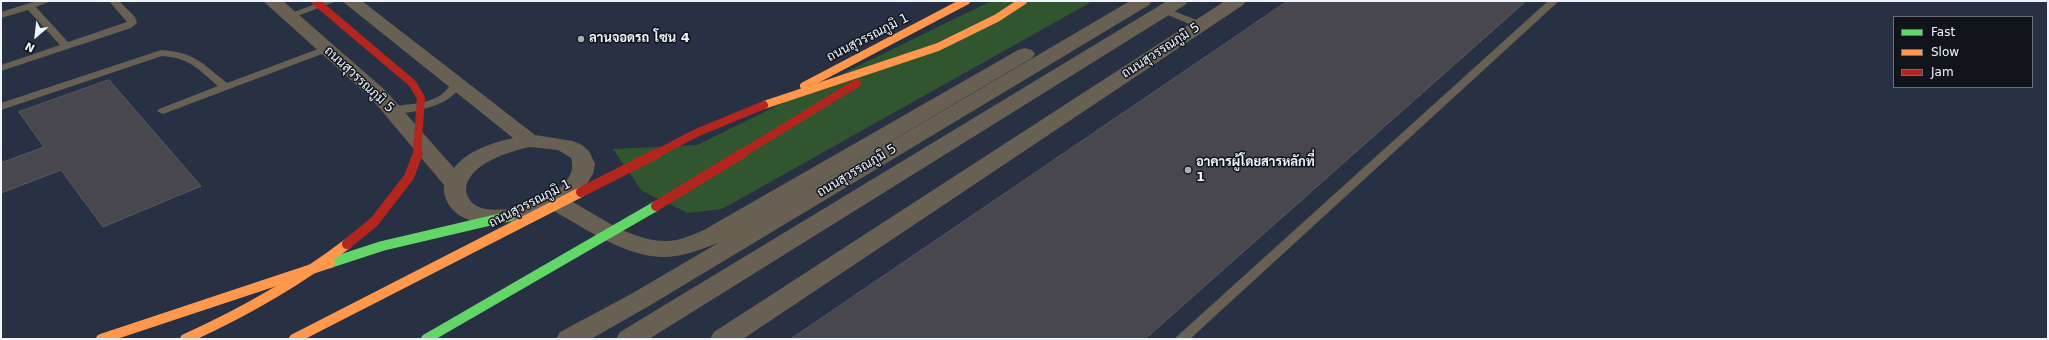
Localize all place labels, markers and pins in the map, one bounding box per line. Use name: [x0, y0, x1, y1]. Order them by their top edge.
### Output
place label: ลานจอดรถ โซน 4: [589, 31, 690, 47]
marker: ลานจอดรถ โซน 4: [576, 34, 586, 44]
place label: อาคารผู้โดยสารหลักที่ 1: [1196, 155, 1315, 186]
marker: อาคารผู้โดยสารหลักที่ 1: [1183, 165, 1193, 175]

